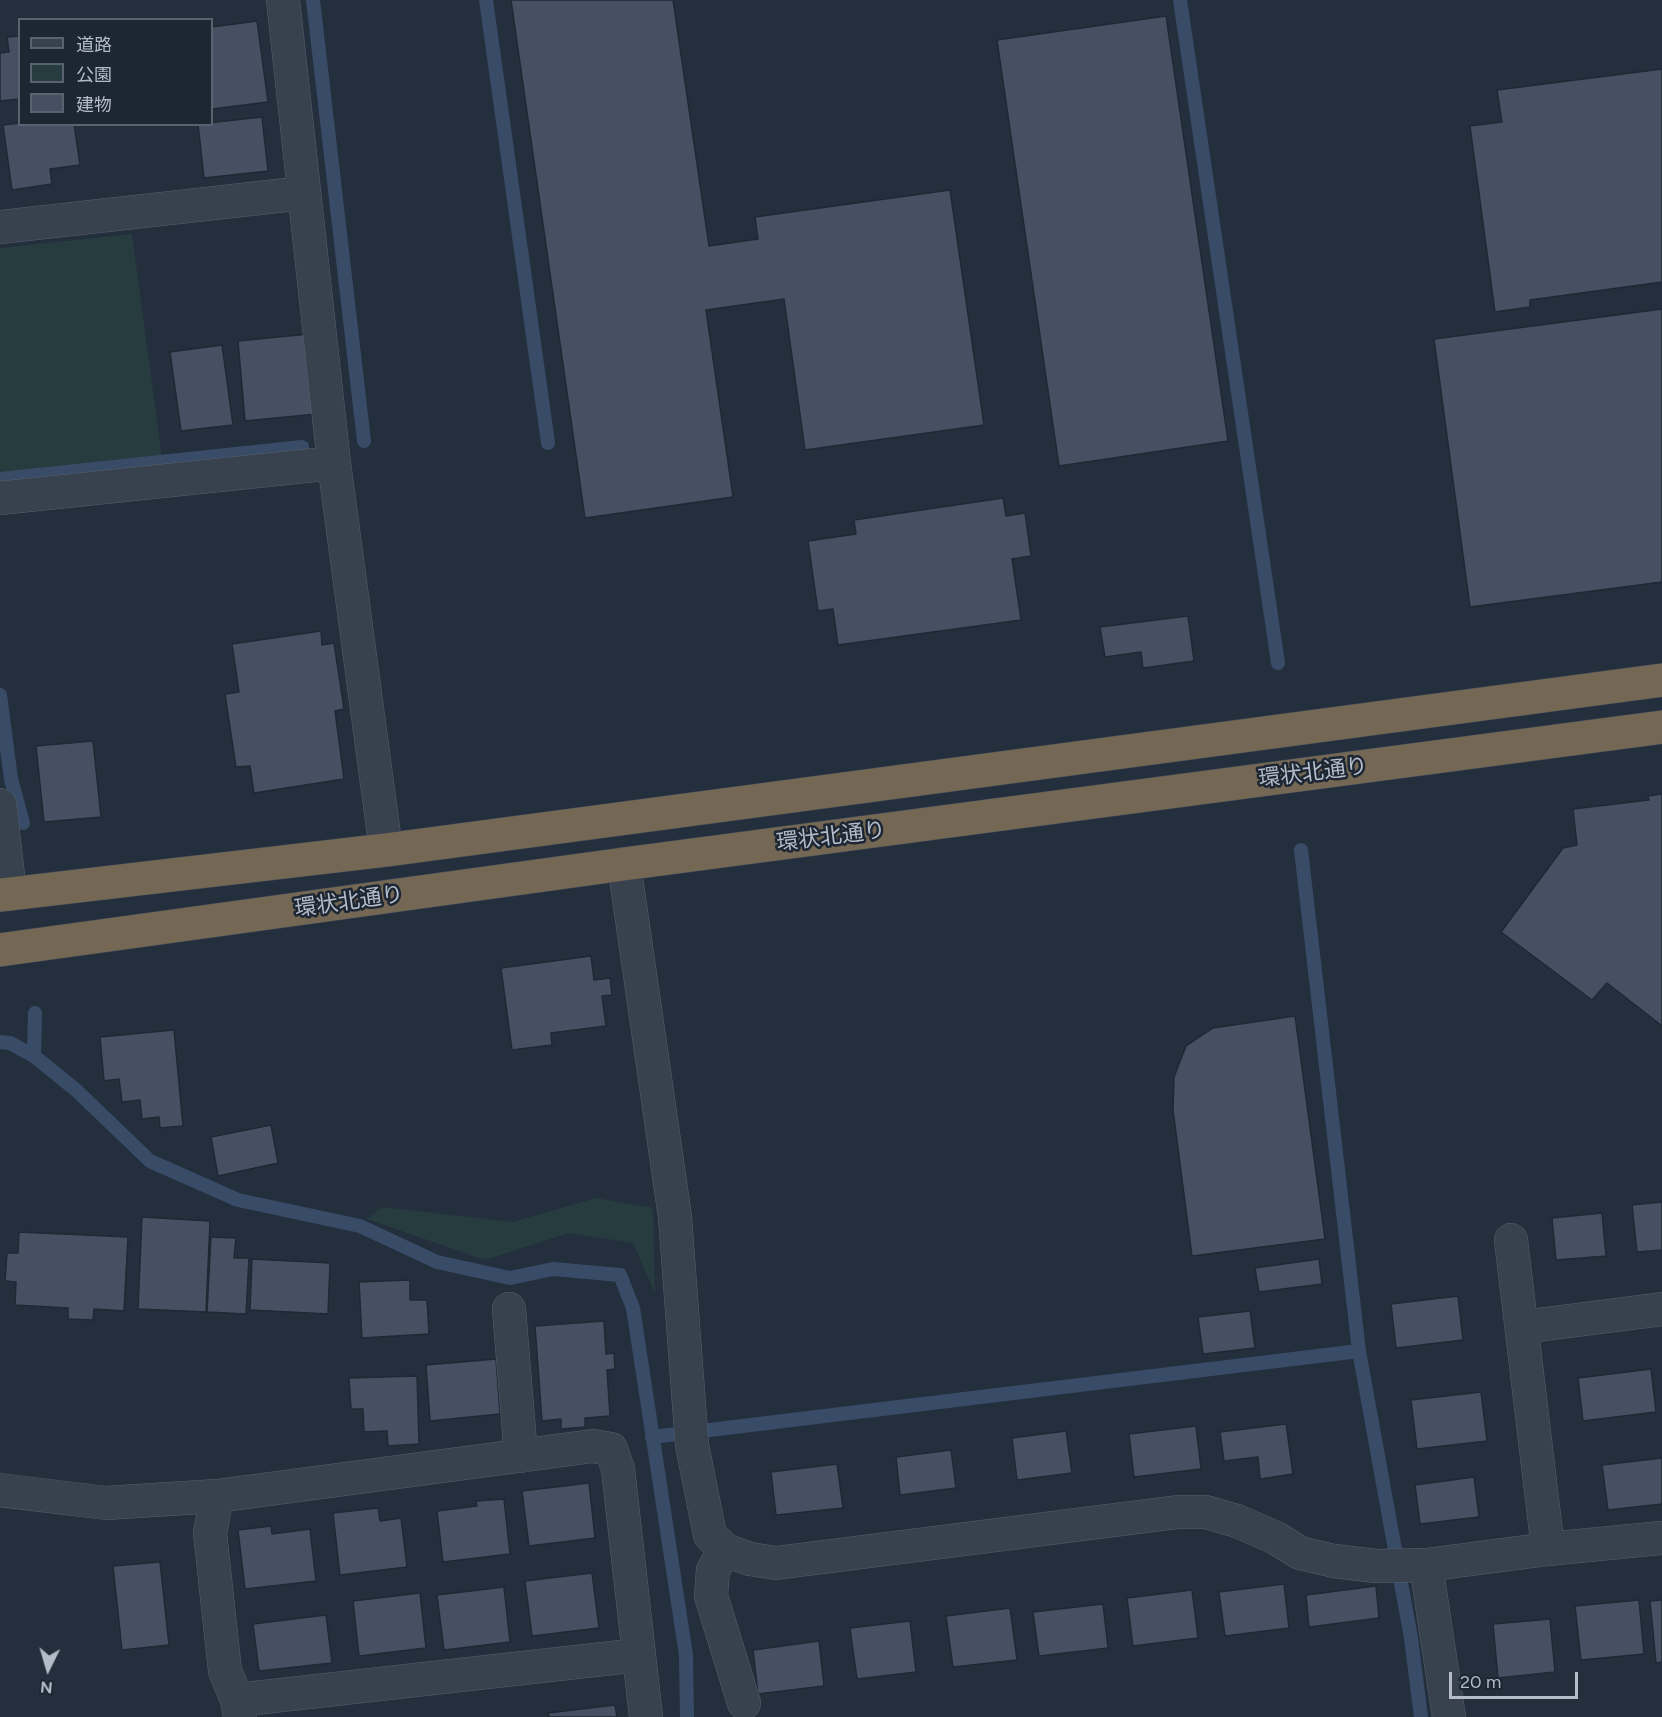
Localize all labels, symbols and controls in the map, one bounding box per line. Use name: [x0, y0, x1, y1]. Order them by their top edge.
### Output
legend: [18, 18, 213, 126]
text: 道路: [76, 34, 112, 56]
text: 公園: [76, 64, 112, 86]
text: 建物: [76, 94, 112, 116]
street label: 環状北通り: [1257, 753, 1369, 793]
street label: 環状北通り: [775, 817, 887, 857]
street label: 環状北通り: [293, 881, 405, 923]
north arrow: [18, 1639, 78, 1699]
scale bar: [1452, 1660, 1581, 1698]
text: 20 m: [1460, 1671, 1501, 1693]
text: N: [39, 1677, 53, 1697]

